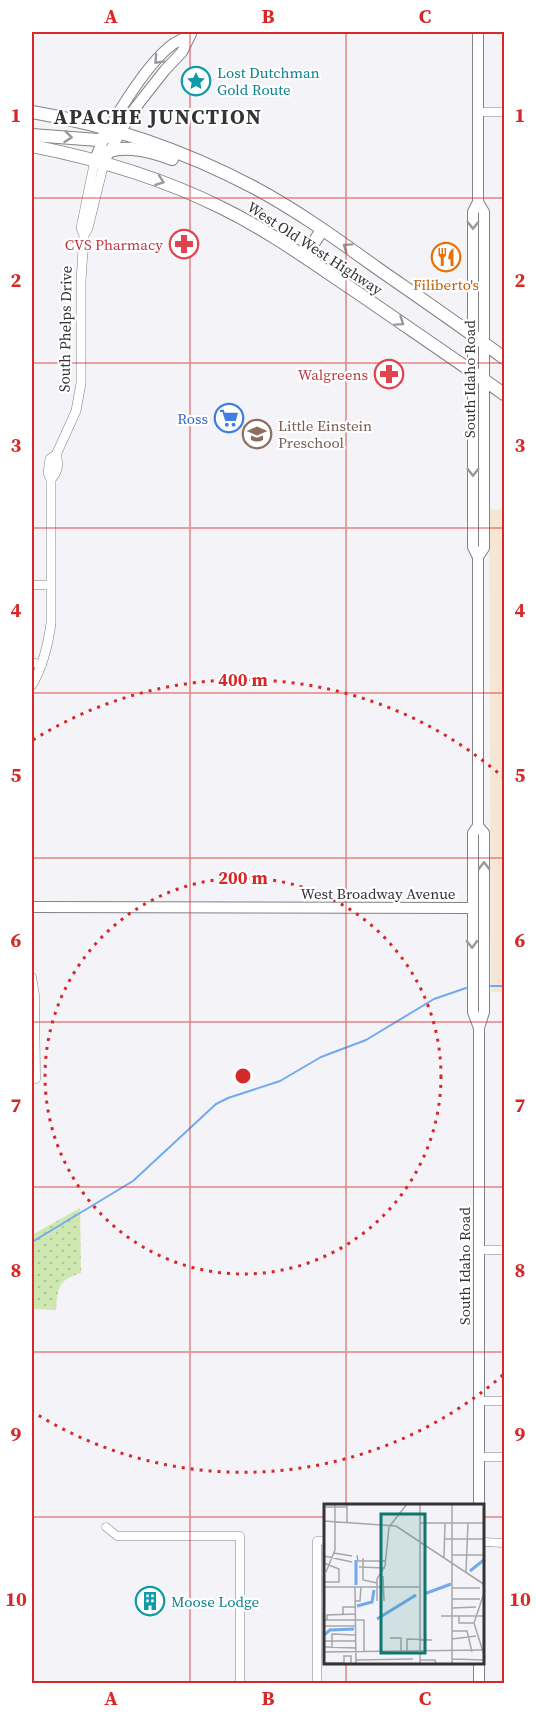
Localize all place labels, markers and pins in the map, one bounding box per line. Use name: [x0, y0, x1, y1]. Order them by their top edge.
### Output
place label: Lost Dutchman Gold Route: [217, 62, 320, 100]
place icon: Lost Dutchman Gold Route: [180, 65, 212, 97]
pharmacy icon: CVS Pharmacy: [168, 228, 200, 260]
place label: CVS Pharmacy: [65, 234, 163, 255]
restaurant icon: Filiberto's: [430, 241, 462, 273]
place label: Filiberto's: [413, 274, 479, 295]
pharmacy icon: Walgreens: [373, 358, 405, 390]
place label: Walgreens: [298, 364, 368, 385]
supermarket icon: Ross: [213, 402, 245, 434]
place label: Ross: [177, 408, 208, 429]
place label: Little Einstein Preschool: [278, 415, 372, 453]
school or university icon: Little Einstein Preschool: [241, 418, 273, 450]
centre of rings: [233, 1066, 253, 1086]
building icon: Moose Lodge: [134, 1585, 166, 1617]
place label: Moose Lodge: [171, 1591, 260, 1612]

